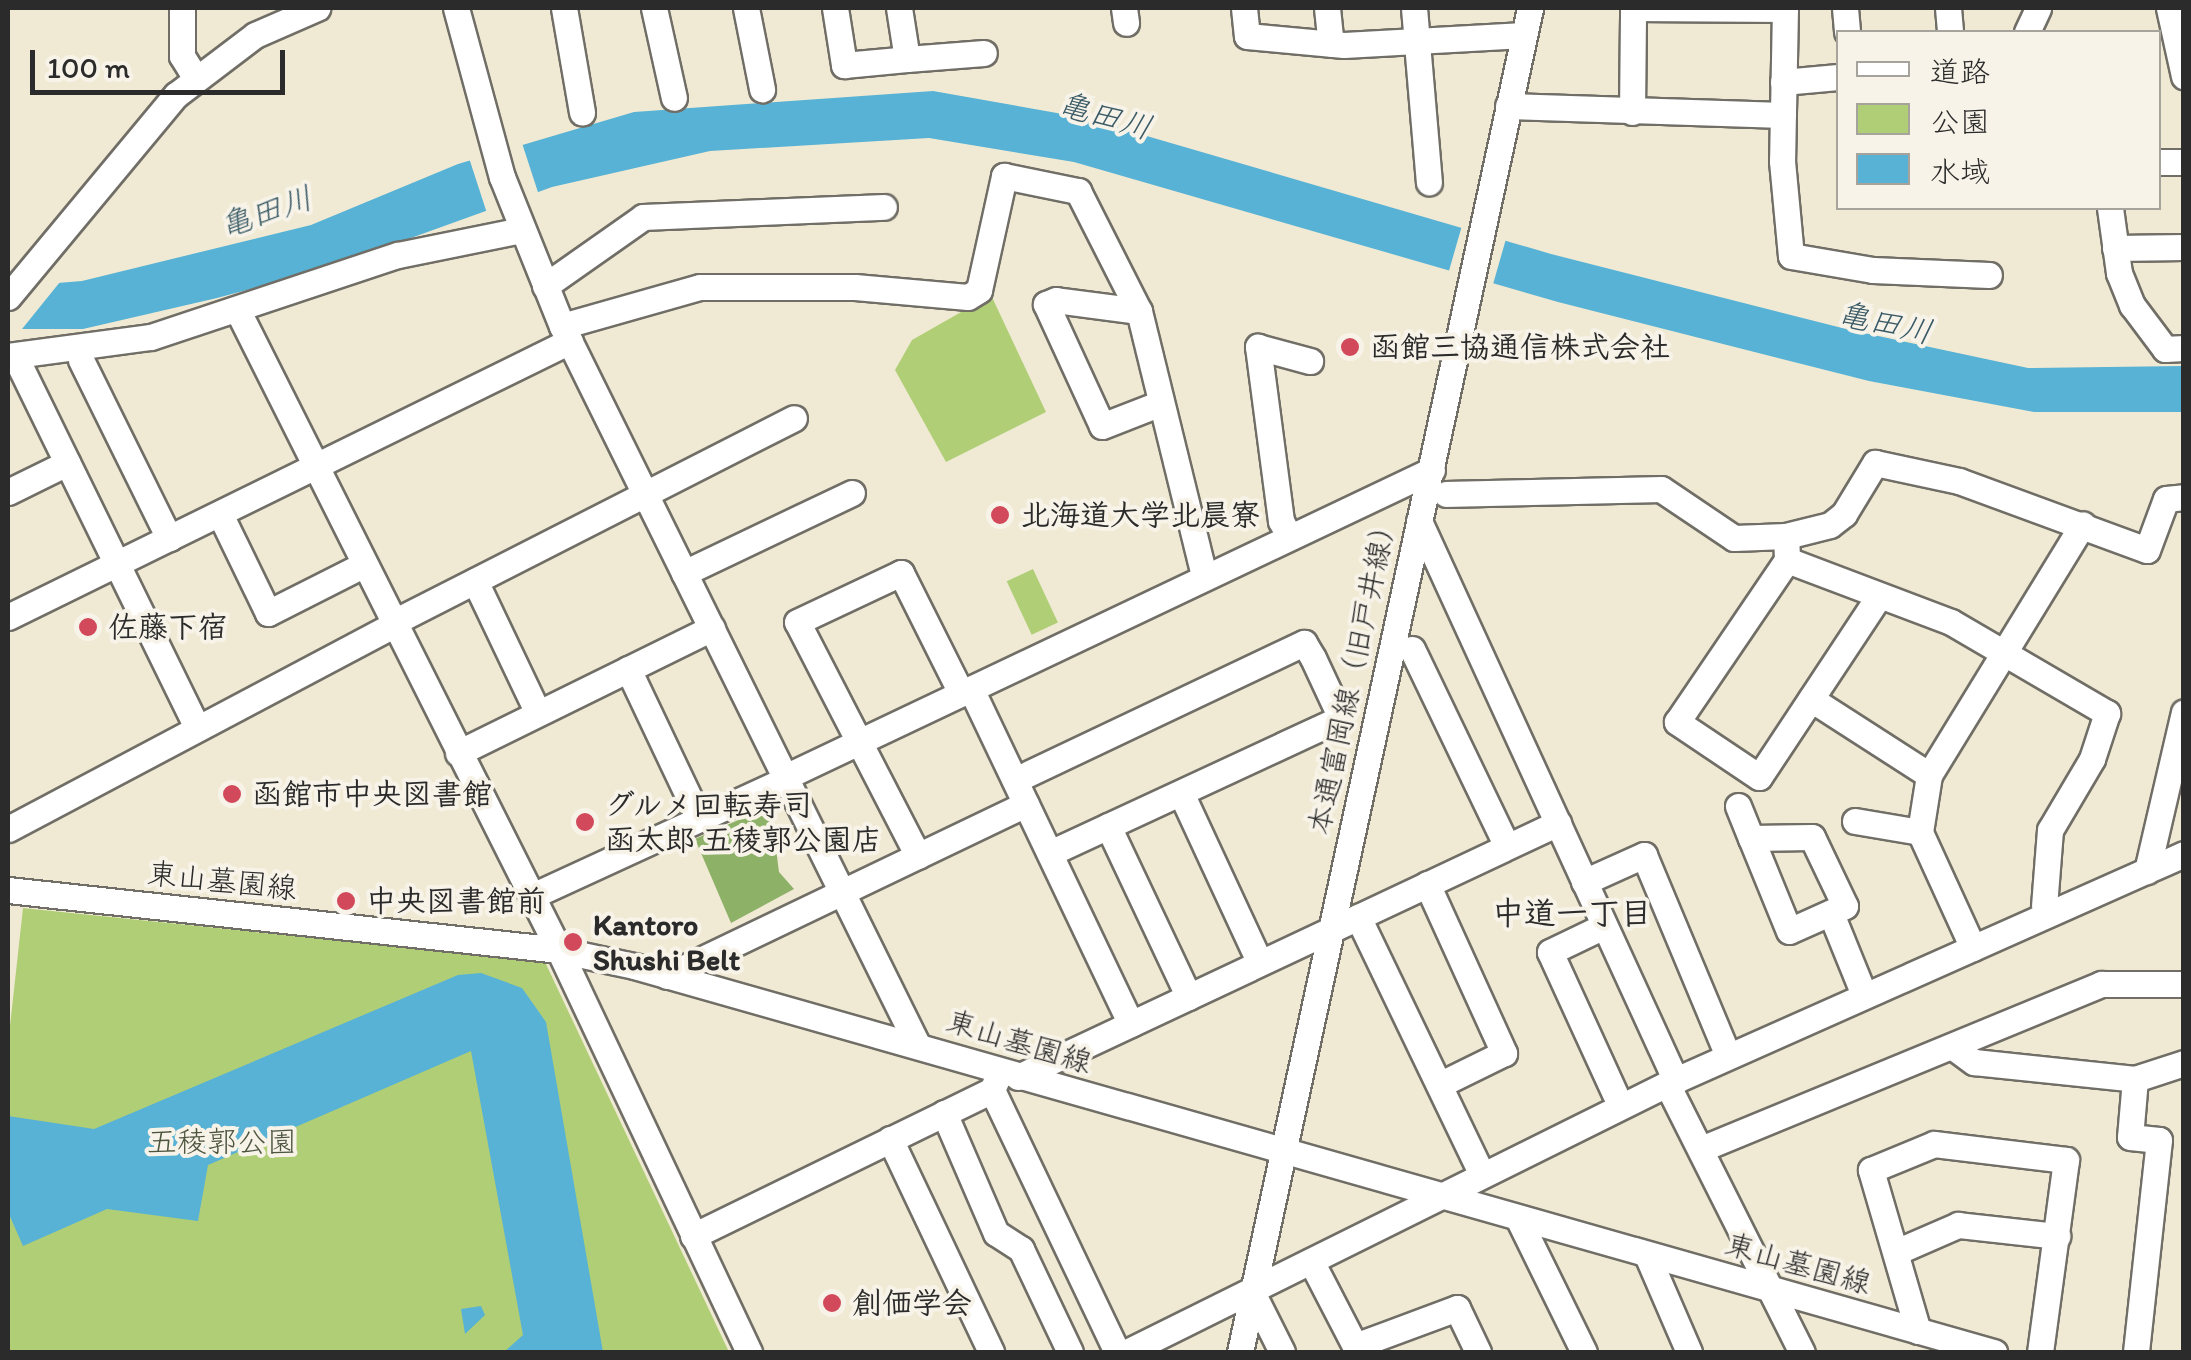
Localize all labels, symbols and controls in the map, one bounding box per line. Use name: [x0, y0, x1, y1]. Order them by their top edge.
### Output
scale bar: [35, 30, 290, 92]
legend: [1836, 30, 2161, 210]
text: 100 m: [47, 49, 130, 86]
text: 道路: [1930, 53, 1990, 90]
water label: 亀田川: [1054, 84, 1156, 148]
text: 公園: [1930, 103, 1990, 140]
text: 水域: [1930, 153, 1990, 190]
water label: 亀田川: [214, 178, 318, 246]
water label: 亀田川: [1834, 294, 1936, 352]
place label: 函館三協通信株式会社: [1370, 329, 1670, 365]
marker: 函館三協通信株式会社: [1339, 336, 1361, 358]
place label: 北海道大学北晨寮: [1020, 497, 1260, 533]
marker: 北海道大学北晨寮: [989, 504, 1011, 526]
street label: 本通富岡線（旧戸井線）: [1301, 508, 1405, 838]
place label: 佐藤下宿: [108, 609, 228, 645]
marker: 佐藤下宿: [77, 616, 99, 638]
place label: 函館市中央図書館: [252, 776, 492, 812]
marker: 函館市中央図書館: [221, 783, 243, 805]
place label: グルメ回転寿司 函太郎 五稜郭公園店: [605, 787, 882, 858]
marker: グルメ回転寿司 函太郎 五稜郭公園店: [574, 811, 596, 833]
street label: 東山墓園線: [146, 855, 298, 907]
place label: 中央図書館前: [366, 883, 546, 919]
marker: 中央図書館前: [335, 890, 357, 912]
district label: 中道一丁目: [1492, 894, 1652, 932]
place label: Kantoro Shushi Belt: [593, 907, 740, 978]
marker: Kantoro Shushi Belt: [562, 931, 584, 953]
street label: 東山墓園線: [942, 1003, 1096, 1081]
park label: 五稜郭公園: [147, 1124, 297, 1160]
street label: 東山墓園線: [1721, 1226, 1875, 1302]
place label: 創価学会: [852, 1285, 972, 1321]
marker: 創価学会: [821, 1292, 843, 1314]

